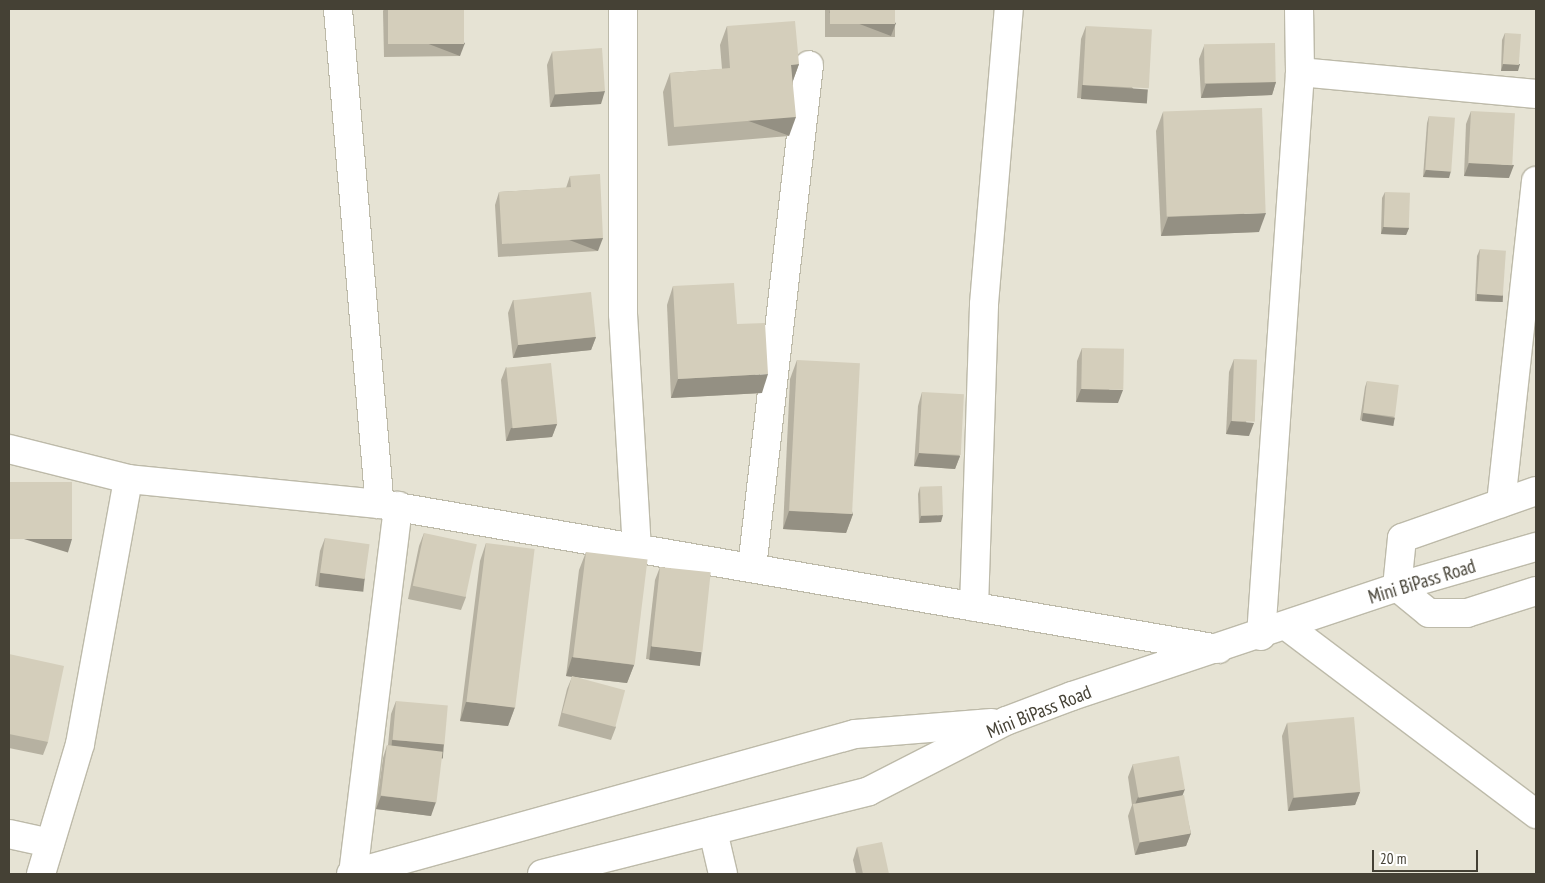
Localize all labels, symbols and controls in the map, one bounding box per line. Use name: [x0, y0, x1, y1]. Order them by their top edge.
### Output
street label: Mini BiPass Road: [1366, 555, 1478, 609]
street label: Mini BiPass Road: [983, 681, 1095, 743]
scale bar: [1375, 840, 1481, 872]
text: 20 m: [1380, 849, 1406, 868]

